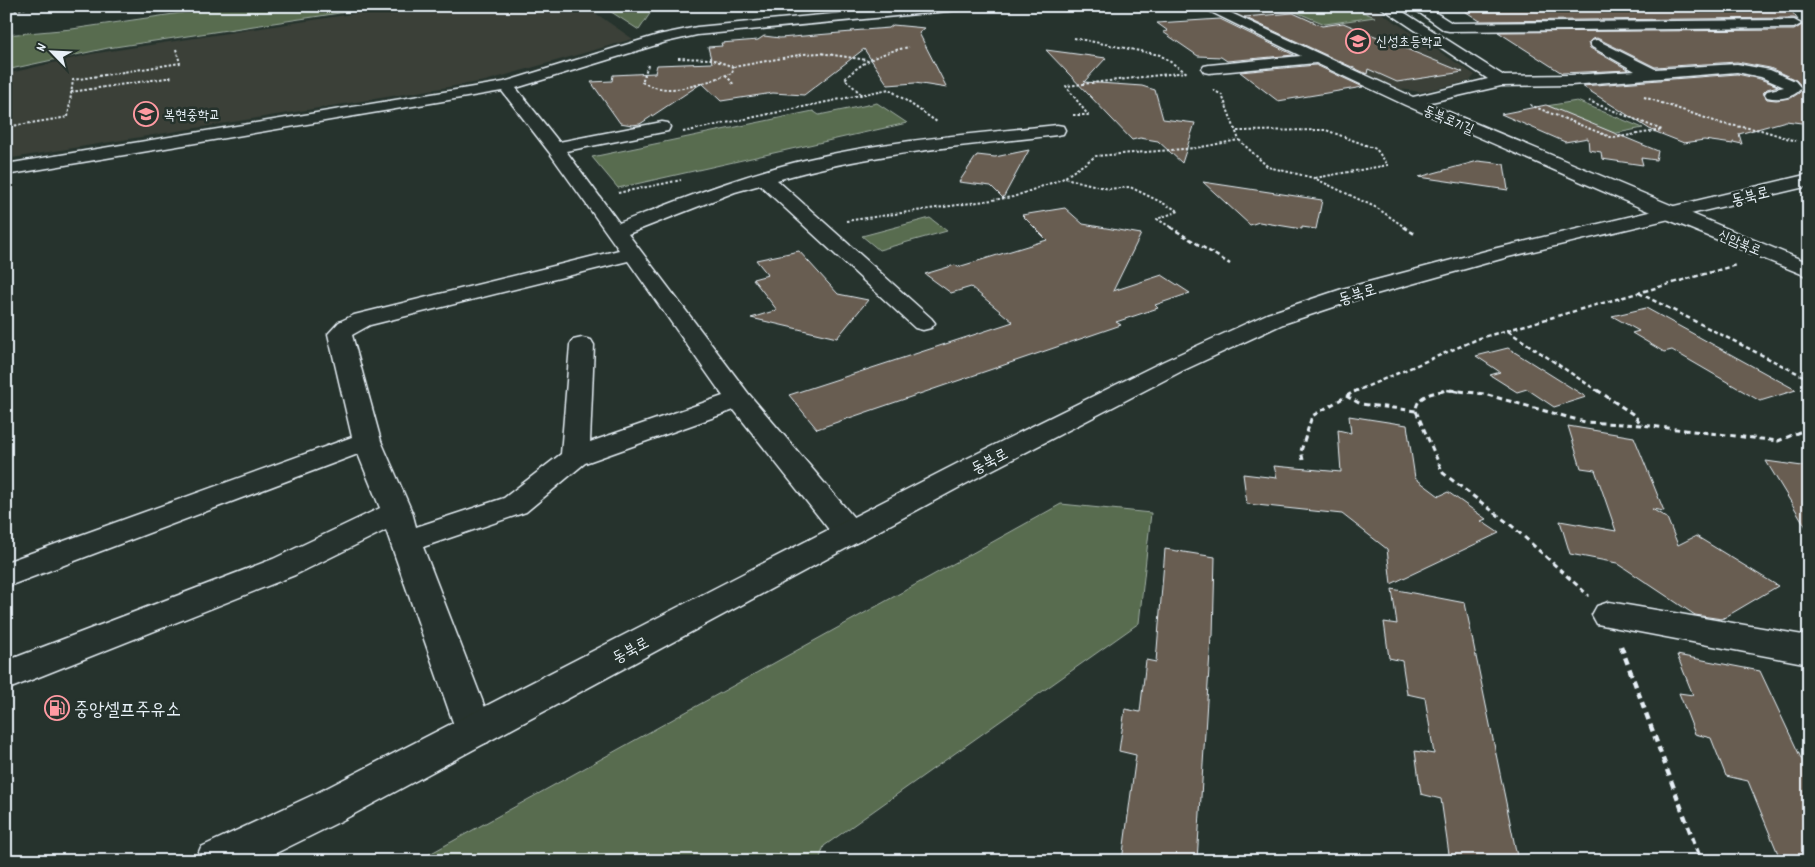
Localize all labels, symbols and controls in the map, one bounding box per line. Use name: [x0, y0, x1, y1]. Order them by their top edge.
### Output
north arrow: [28, 28, 78, 78]
school or university icon: 신성초등학교: [1345, 28, 1371, 54]
place label: 신성초등학교: [1376, 33, 1444, 53]
text: N: [31, 40, 53, 55]
school or university icon: 복현중학교: [133, 101, 159, 127]
street label: 동북로71길: [1420, 101, 1477, 141]
place label: 복현중학교: [164, 106, 220, 126]
street label: 동북로: [1729, 182, 1772, 213]
street label: 신암북로: [1715, 226, 1764, 262]
street label: 동북로: [1336, 279, 1380, 312]
street label: 동북로: [968, 443, 1013, 481]
street label: 동북로: [609, 632, 654, 670]
fuel station icon: 중앙셀프주유소: [44, 695, 70, 721]
place label: 중앙셀프주유소: [74, 698, 181, 725]

